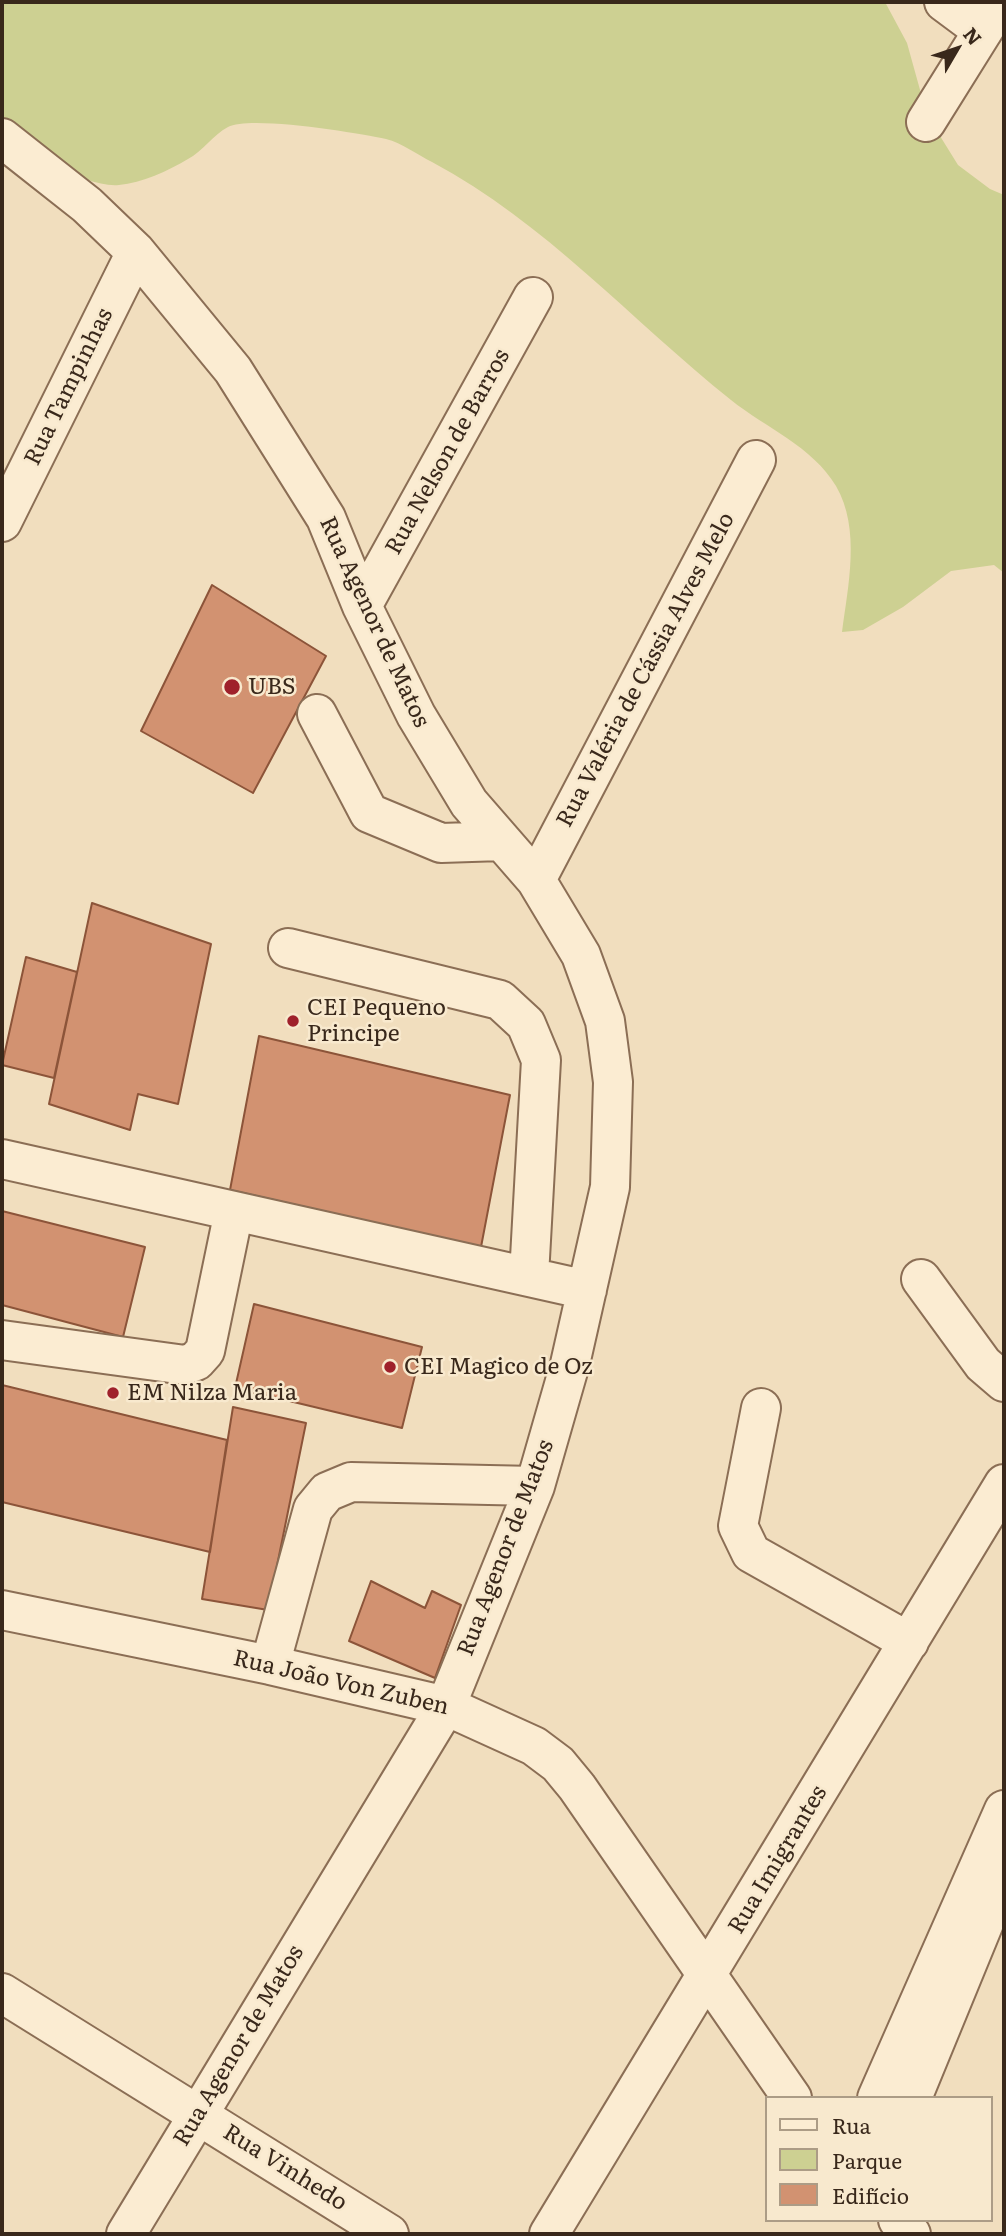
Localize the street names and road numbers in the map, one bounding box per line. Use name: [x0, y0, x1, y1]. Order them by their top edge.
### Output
street label: Rua Tampinhas: [19, 304, 119, 470]
street label: Rua Nelson de Barros: [380, 344, 516, 560]
street label: Rua Valéria de Cássia Alves Melo: [551, 508, 741, 832]
street label: Rua Agenor de Matos: [313, 512, 435, 732]
street label: Rua Agenor de Matos: [452, 1436, 560, 1660]
street label: Rua João Von Zuben: [230, 1645, 452, 1721]
street label: Rua Imigrantes: [723, 1781, 833, 1939]
street label: Rua Agenor de Matos: [168, 1941, 310, 2151]
street label: Rua Vinhedo: [218, 2119, 352, 2217]

